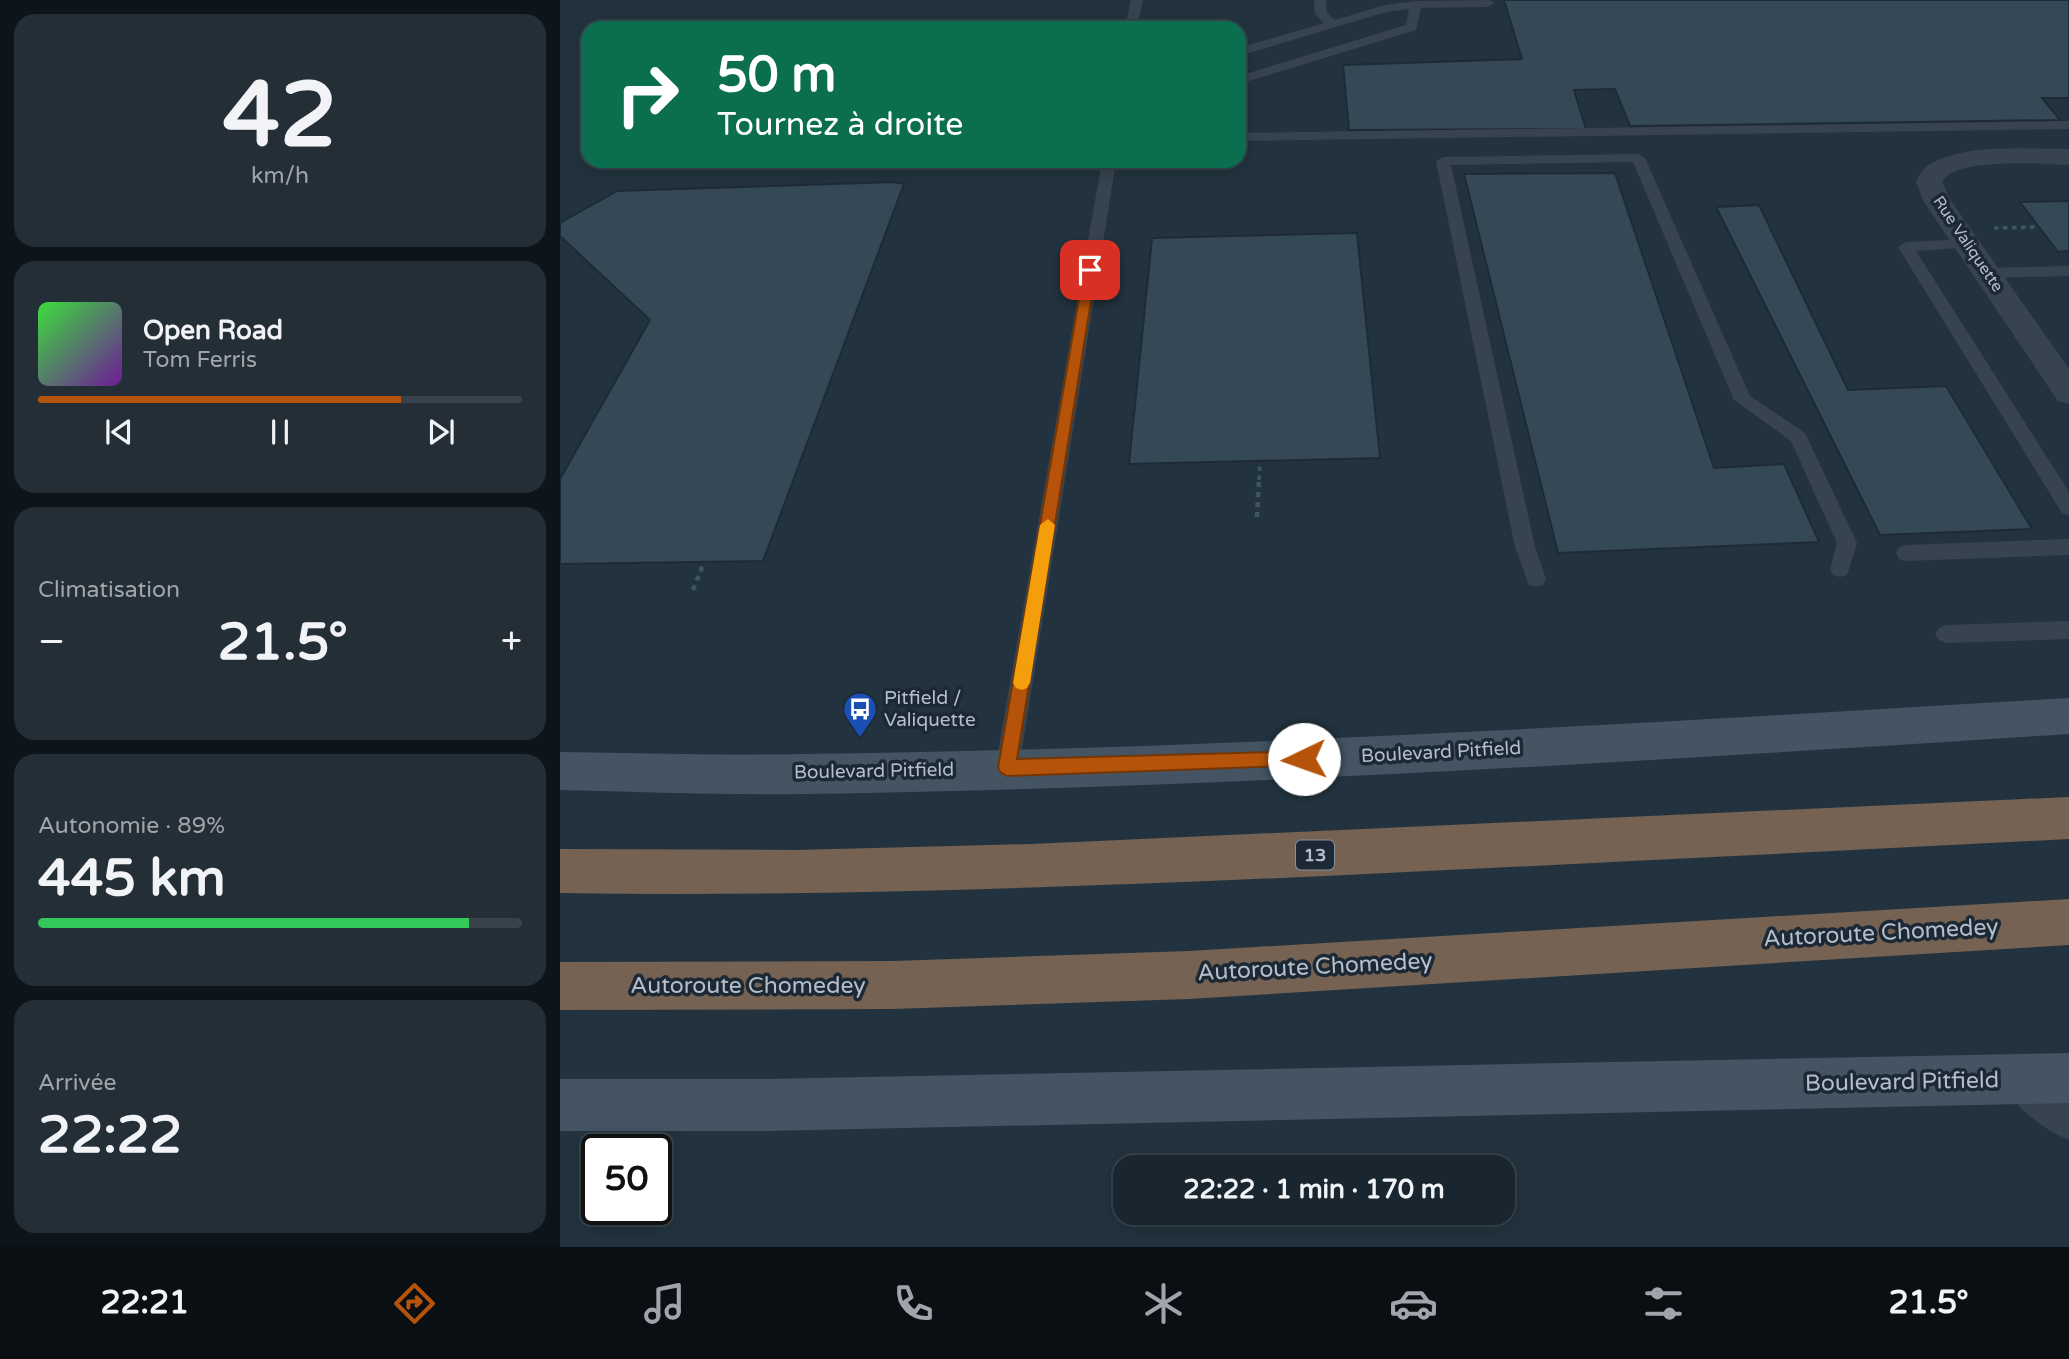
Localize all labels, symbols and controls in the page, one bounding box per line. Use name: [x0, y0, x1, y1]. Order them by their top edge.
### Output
text: 50 m: [717, 46, 836, 105]
icon: right: [602, 49, 693, 140]
text: 42: [223, 61, 337, 171]
text: Tournez à droite: [717, 106, 963, 144]
text: km/h: [251, 162, 309, 190]
street label: Rue Valiquette: [1929, 192, 2007, 296]
pin: [1060, 240, 1120, 300]
icon: arrive: [1071, 251, 1109, 289]
text: Open Road: [143, 315, 283, 346]
text: Tom Ferris: [143, 346, 257, 374]
icon: previous: [100, 413, 138, 451]
icon: pause: [261, 413, 299, 451]
icon: next: [422, 413, 460, 451]
text: Climatisation: [38, 576, 180, 604]
text: 21.5°: [218, 611, 348, 674]
text: −: [38, 619, 65, 665]
text: +: [501, 619, 522, 665]
place label: Pitfield / Valiquette: [884, 687, 976, 731]
bus stop icon: Pitfield / Valiquette: [841, 690, 879, 739]
position arrow: [1267, 722, 1341, 796]
street label: Boulevard Pitfield: [1360, 737, 1522, 767]
street label: Boulevard Pitfield: [794, 759, 954, 783]
text: Autonomie · 89%: [38, 812, 225, 840]
road number: 13: [1296, 840, 1334, 870]
text: 445 km: [38, 847, 226, 910]
street label: Autoroute Chomedey: [1763, 913, 1999, 953]
street label: Autoroute Chomedey: [1197, 947, 1433, 987]
street label: Autoroute Chomedey: [630, 972, 866, 1000]
street label: Boulevard Pitfield: [1805, 1066, 1999, 1098]
text: Arrivée: [38, 1069, 116, 1097]
text: 22:22: [38, 1104, 182, 1167]
speed limit sign: 50: [581, 1134, 672, 1225]
text: 22:22 · 1 min · 170 m: [1183, 1174, 1445, 1205]
icon: directions: [390, 1279, 439, 1328]
icon: music: [640, 1279, 689, 1328]
icon: phone: [889, 1279, 938, 1328]
icon: climate: [1139, 1279, 1188, 1328]
icon: car: [1389, 1279, 1438, 1328]
icon: filters: [1639, 1279, 1688, 1328]
text: 22:21: [100, 1284, 189, 1322]
text: 21.5°: [1888, 1284, 1969, 1322]

